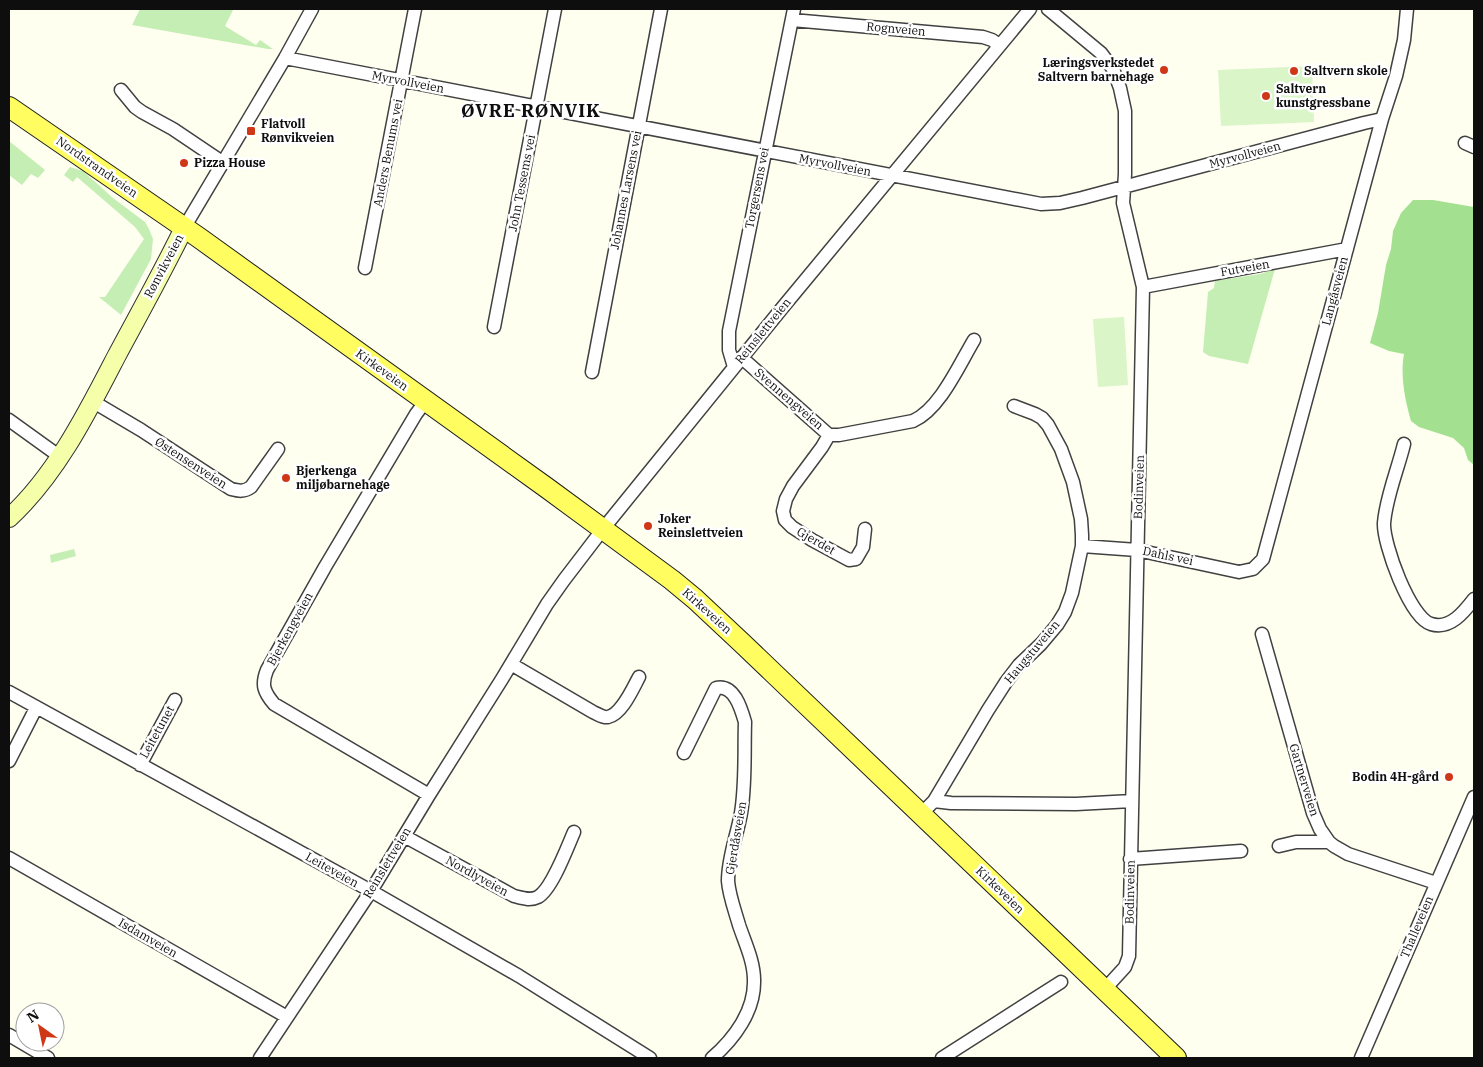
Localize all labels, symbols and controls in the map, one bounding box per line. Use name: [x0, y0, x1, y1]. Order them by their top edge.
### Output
street label: Rognveien: [866, 18, 927, 39]
place label: Læringsverkstedet Saltvern barnehage: [1038, 55, 1155, 84]
place label: Saltvern skole: [1304, 63, 1388, 78]
marker: Læringsverkstedet Saltvern barnehage: [1158, 64, 1170, 76]
marker: Saltvern skole: [1288, 65, 1300, 77]
street label: Myrvollveien: [371, 67, 446, 96]
place label: Saltvern kunstgressbane: [1276, 81, 1371, 110]
marker: Saltvern kunstgressbane: [1260, 90, 1272, 102]
street label: Anders Benums vei: [370, 97, 405, 208]
district label: ØVRE RØNVIK: [461, 99, 601, 122]
place label: Flatvoll Rønvikveien: [261, 116, 335, 145]
marker: Flatvoll Rønvikveien: [245, 125, 257, 137]
street label: Johannes Larsens vei: [607, 129, 644, 251]
street label: Nordstrandveien: [54, 133, 141, 200]
street label: John Tessems vei: [505, 133, 538, 233]
street label: Myrvollveien: [1207, 138, 1283, 171]
street label: Torgersens vei: [741, 146, 772, 230]
street label: Myrvollveien: [798, 150, 873, 179]
place label: Pizza House: [194, 155, 266, 170]
marker: Pizza House: [178, 157, 190, 169]
street label: Rønvikveien: [141, 231, 187, 300]
street label: Langåsveien: [1318, 254, 1351, 327]
street label: Futveien: [1219, 256, 1271, 279]
street label: Reinslettveien: [731, 294, 794, 367]
street label: Kirkeveien: [353, 345, 412, 394]
street label: Svennengveien: [752, 365, 827, 433]
street label: Østensenveien: [152, 434, 230, 492]
street label: Bodinveien: [1130, 454, 1147, 519]
place label: Bjerkenga miljøbarnehage: [296, 463, 390, 492]
marker: Bjerkenga miljøbarnehage: [280, 472, 292, 484]
place label: Joker Reinslettveien: [658, 511, 743, 540]
marker: Joker Reinslettveien: [642, 520, 654, 532]
street label: Gjerdet: [794, 524, 838, 558]
street label: Dahls vei: [1141, 543, 1195, 568]
street label: Kirkeveien: [679, 584, 735, 637]
street label: Bjerkengveien: [263, 589, 316, 668]
street label: Haugstuveien: [1001, 617, 1063, 686]
street label: Leitetunet: [136, 703, 177, 761]
street label: Gartnerveien: [1286, 742, 1323, 818]
place label: Bodin 4H-gård: [1352, 769, 1439, 784]
marker: Bodin 4H-gård: [1443, 771, 1455, 783]
street label: Gjerdåsveien: [722, 800, 749, 876]
street label: Reinslettveien: [359, 824, 414, 901]
street label: Leiteveien: [303, 849, 362, 890]
street label: Nordlyveien: [443, 852, 512, 899]
street label: Bodinveien: [1121, 859, 1138, 924]
street label: Kirkeveien: [973, 863, 1028, 917]
street label: Thalleveien: [1397, 893, 1436, 960]
street label: Isdamveien: [116, 915, 181, 961]
north arrow: [15, 1002, 65, 1052]
text: N: [23, 1006, 42, 1027]

